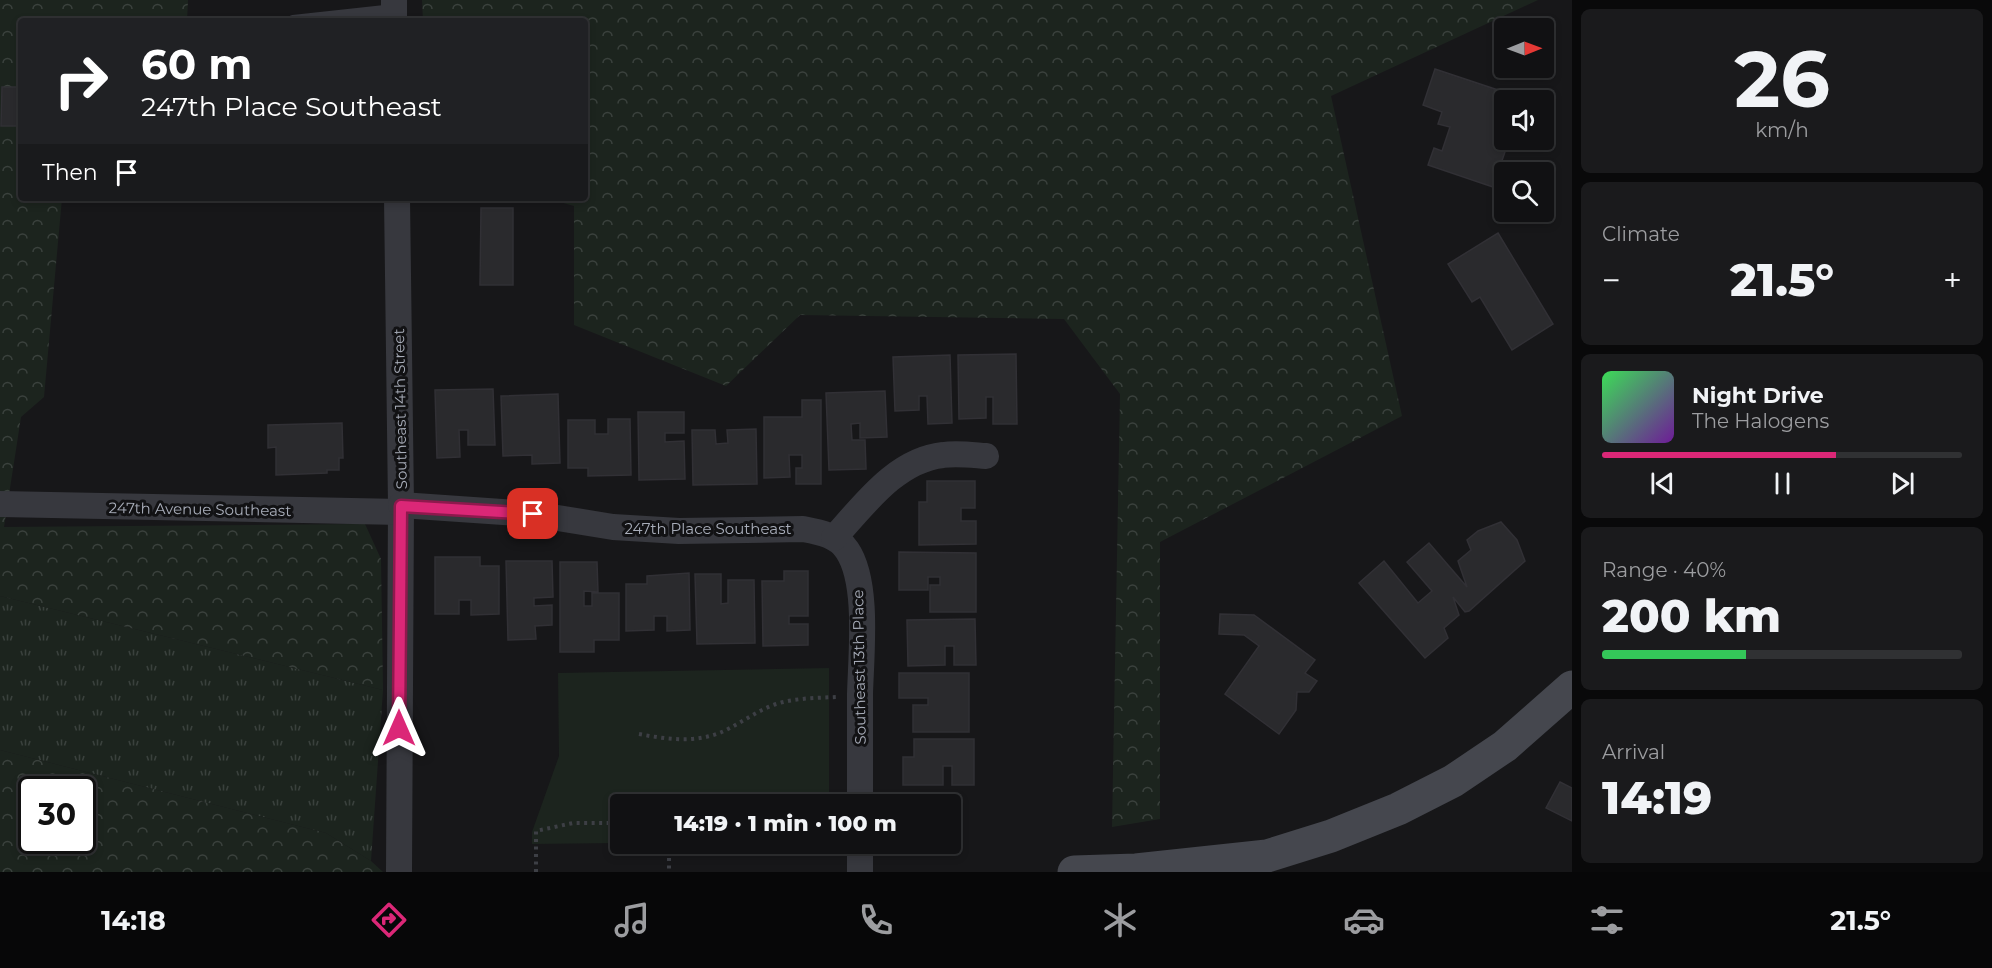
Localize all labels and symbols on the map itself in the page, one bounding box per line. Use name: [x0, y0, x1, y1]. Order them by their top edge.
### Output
north arrow: [1494, 18, 1554, 78]
street label: Southeast 14th Street: [389, 328, 411, 490]
pin: [507, 488, 558, 539]
street label: 247th Avenue Southeast: [108, 498, 292, 520]
street label: 247th Place Southeast: [624, 519, 792, 538]
street label: Southeast 13th Place: [848, 589, 870, 745]
position arrow: [367, 696, 431, 760]
speed limit sign: 30: [18, 776, 96, 854]

